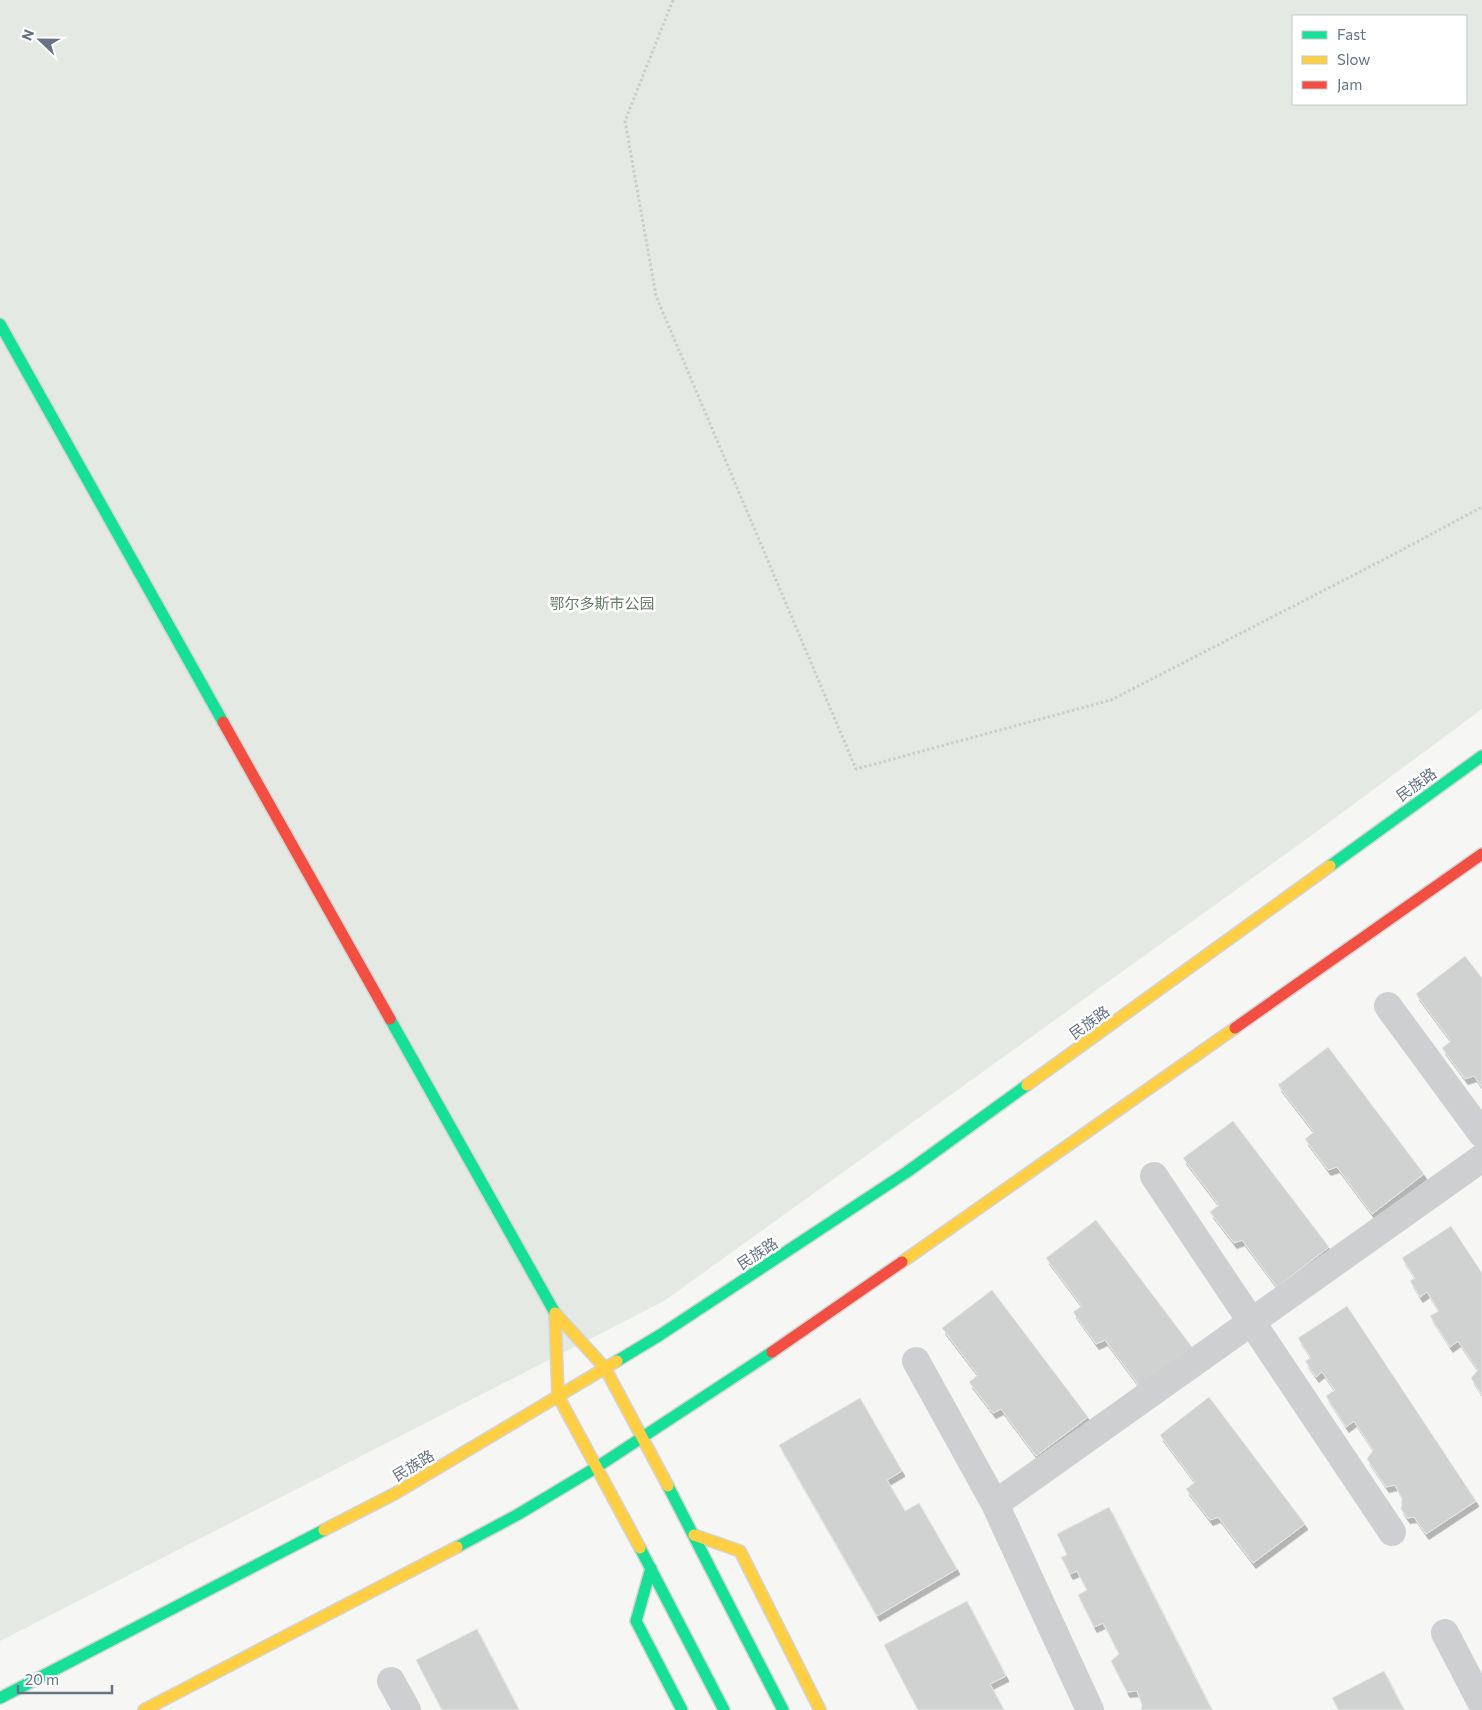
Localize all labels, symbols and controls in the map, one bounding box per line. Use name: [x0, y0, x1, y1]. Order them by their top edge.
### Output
north arrow: [15, 15, 65, 65]
legend: [1292, 15, 1467, 105]
text: Fast: [1337, 25, 1366, 43]
text: N: [18, 27, 37, 43]
text: Slow: [1337, 50, 1370, 68]
text: Jam: [1337, 75, 1362, 93]
park label: 鄂尔多斯市公园: [549, 594, 655, 612]
street label: 民族路: [1393, 763, 1439, 805]
street label: 民族路: [1066, 1001, 1112, 1043]
street label: 民族路: [733, 1233, 781, 1273]
street label: 民族路: [389, 1446, 437, 1484]
scale bar: [18, 1662, 111, 1694]
text: 20 m: [25, 1670, 59, 1688]

